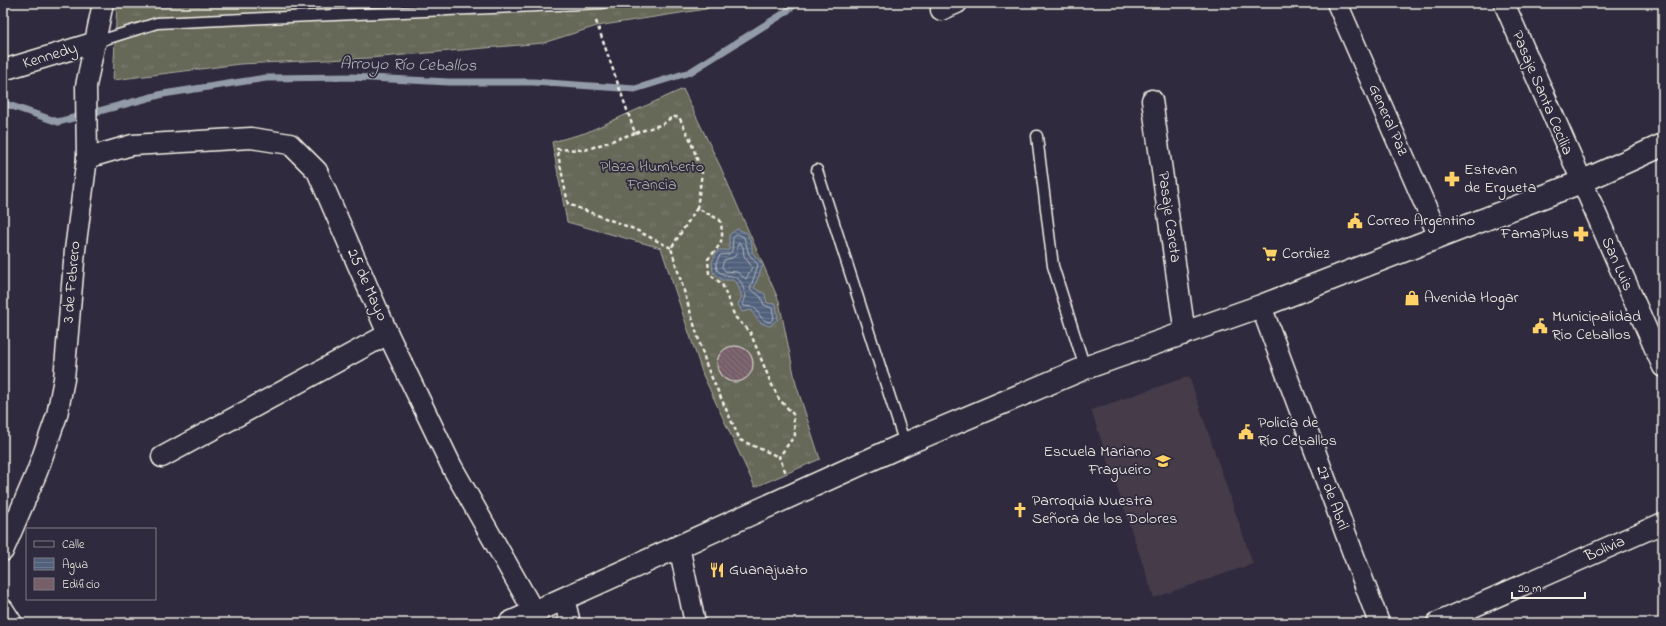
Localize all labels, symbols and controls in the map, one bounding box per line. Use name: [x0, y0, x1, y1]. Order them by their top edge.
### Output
street label: Pasaje Santa Cecilia: [1505, 27, 1579, 159]
street label: Kennedy: [20, 36, 80, 76]
water label: Arroyo Río Ceballos: [339, 51, 477, 80]
street label: General Paz: [1362, 80, 1415, 160]
park label: Plaza Humberto Francia: [600, 155, 704, 197]
place label: Estevan de Ergueta: [1464, 158, 1536, 200]
street label: Pasaje Careta: [1151, 170, 1187, 264]
pharmacy icon: Estevan de Ergueta: [1443, 170, 1461, 188]
place label: Correo Argentino: [1367, 209, 1475, 233]
public building icon: Correo Argentino: [1346, 212, 1364, 230]
place label: FamaPlus: [1500, 222, 1569, 246]
pharmacy icon: FamaPlus: [1572, 225, 1590, 243]
street label: San Luis: [1594, 233, 1640, 295]
street label: 3 de Febrero: [56, 240, 88, 324]
place label: Cordiez: [1282, 242, 1330, 266]
street label: 25 de Mayo: [340, 245, 394, 325]
supermarket icon: Cordiez: [1261, 245, 1279, 263]
place label: Avenida Hogar: [1424, 286, 1519, 310]
shop icon: Avenida Hogar: [1403, 289, 1421, 307]
place label: Municipalidad Rio Ceballos: [1552, 305, 1641, 347]
public building icon: Municipalidad Rio Ceballos: [1531, 317, 1549, 335]
place label: Policía de Río Ceballos: [1258, 411, 1337, 453]
public building icon: Policía de Río Ceballos: [1237, 423, 1255, 441]
place label: Escuela Mariano Fragueiro: [1043, 440, 1151, 482]
school or university icon: Escuela Mariano Fragueiro: [1154, 452, 1172, 470]
street label: 27 de Abril: [1309, 462, 1355, 534]
place label: Parroquia Nuestra Señora de los Dolores: [1032, 489, 1177, 531]
church icon: Parroquia Nuestra Señora de los Dolores: [1011, 501, 1029, 519]
legend: [26, 528, 156, 600]
street label: Bolivia: [1580, 530, 1629, 569]
text: Calle: [62, 536, 85, 554]
text: Agua: [62, 556, 88, 575]
place label: Guanajuato: [729, 558, 808, 582]
restaurant icon: Guanajuato: [708, 561, 726, 579]
scale bar: [1512, 574, 1585, 600]
text: Edificio: [62, 576, 100, 594]
text: 20 m: [1518, 580, 1541, 598]

